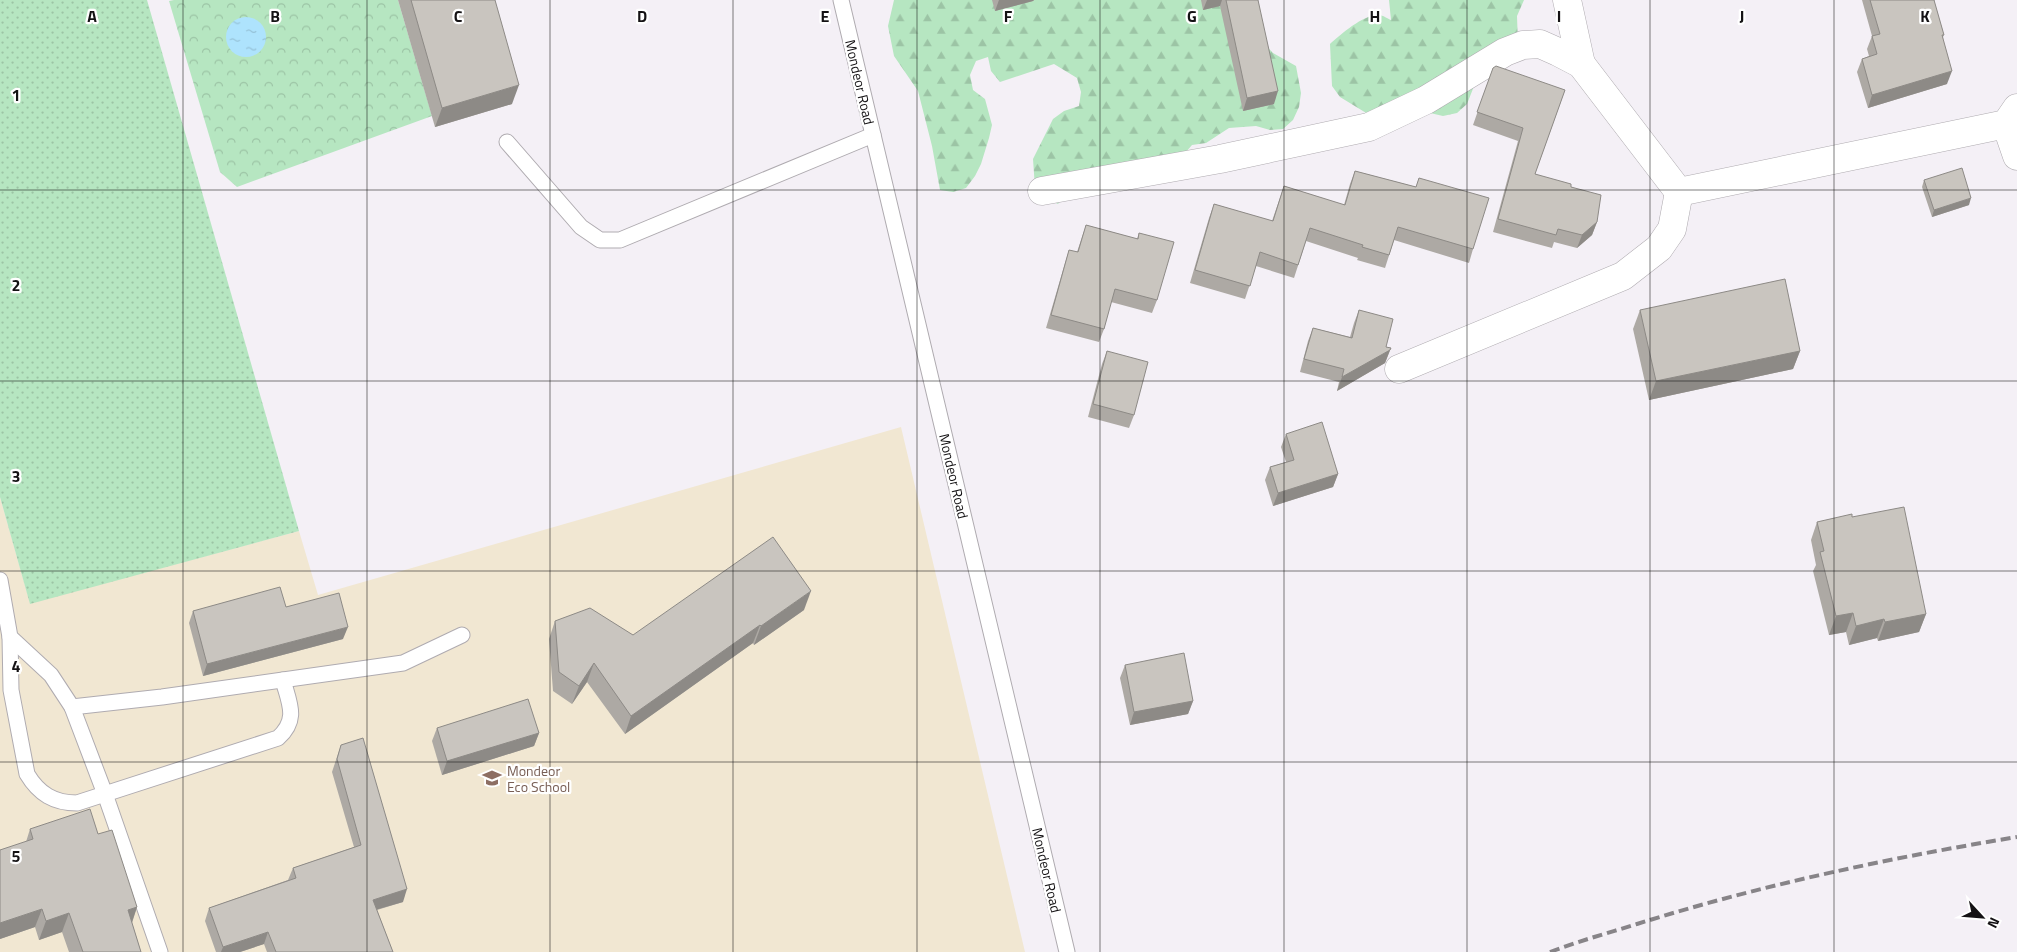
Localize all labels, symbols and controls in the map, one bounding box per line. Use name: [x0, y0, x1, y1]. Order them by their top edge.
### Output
text: A: [87, 4, 97, 28]
text: B: [270, 4, 280, 28]
text: C: [454, 4, 463, 28]
text: D: [637, 4, 647, 28]
text: E: [821, 4, 830, 28]
text: F: [1004, 4, 1013, 28]
text: G: [1187, 4, 1197, 28]
text: H: [1370, 4, 1380, 28]
text: I: [1557, 4, 1561, 28]
text: J: [1740, 4, 1744, 28]
text: K: [1920, 4, 1930, 28]
street label: Mondeor Road: [840, 37, 880, 127]
text: 1: [12, 83, 20, 107]
text: 2: [12, 273, 20, 297]
street label: Mondeor Road: [934, 431, 974, 521]
text: 3: [12, 464, 20, 488]
text: 4: [12, 654, 21, 678]
place label: Mondeor Eco School: [507, 760, 570, 797]
school or university icon: Mondeor Eco School: [481, 767, 503, 789]
street label: Mondeor Road: [1027, 825, 1067, 915]
text: 5: [12, 844, 21, 868]
north arrow: [1957, 892, 2007, 942]
text: N: [1983, 914, 2006, 932]

